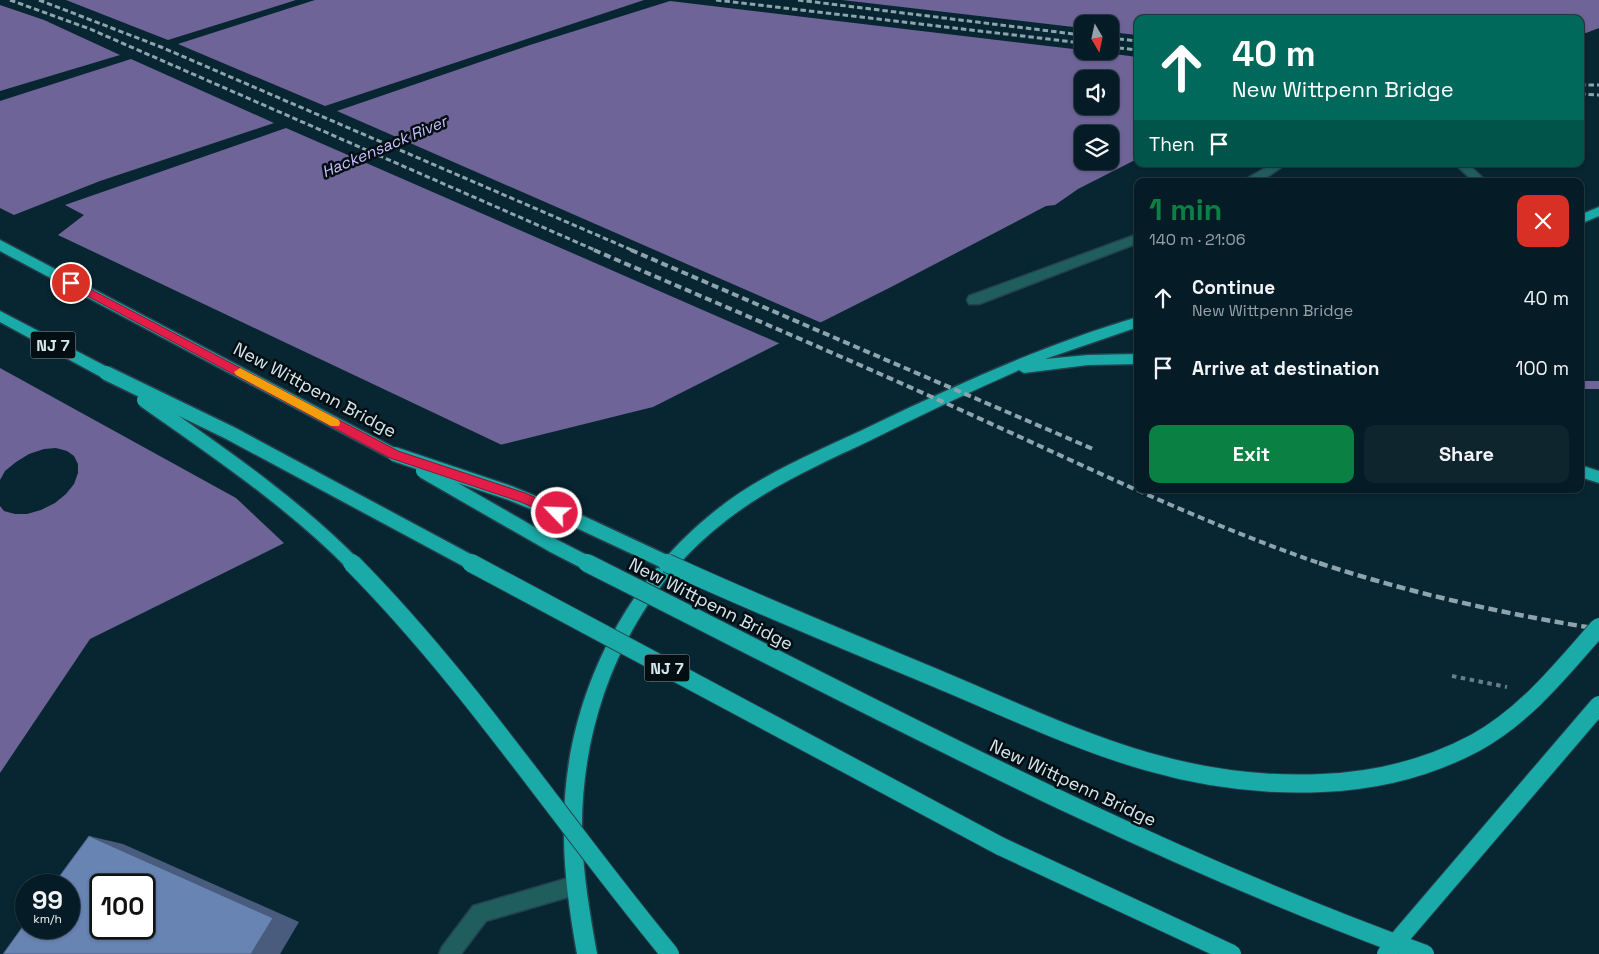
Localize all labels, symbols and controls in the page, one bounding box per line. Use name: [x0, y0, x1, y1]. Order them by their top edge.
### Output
north arrow: [1074, 15, 1119, 60]
map controls: [1074, 15, 1119, 170]
text: 40 m: [1232, 32, 1316, 76]
icon: ahead: [1149, 35, 1214, 100]
button: sound: [1074, 70, 1119, 115]
text: New Wittpenn Bridge: [1232, 75, 1454, 103]
water label: Hackensack River: [318, 110, 452, 182]
button: layers: [1074, 125, 1119, 170]
icon: arrive: [1205, 130, 1233, 158]
text: Then: [1149, 132, 1195, 157]
text: 1 min: [1149, 190, 1222, 229]
button: close: [1517, 195, 1569, 247]
text: 140 m · 21:06: [1149, 229, 1245, 250]
pin: [50, 262, 92, 304]
icon: arrive: [57, 269, 85, 297]
text: Continue: [1192, 275, 1275, 300]
icon: ahead: [1149, 284, 1177, 312]
text: 40 m: [1524, 286, 1569, 311]
text: New Wittpenn Bridge: [1192, 300, 1353, 321]
road number: NJ 7: [30, 332, 76, 358]
street label: New Wittpenn Bridge: [230, 337, 401, 442]
icon: arrive: [1149, 354, 1177, 382]
text: Arrive at destination: [1192, 356, 1380, 381]
text: 100 m: [1515, 356, 1569, 381]
button: Exit: [1149, 425, 1354, 483]
button: Share: [1364, 425, 1569, 483]
position arrow: [530, 486, 582, 538]
street label: New Wittpenn Bridge: [625, 552, 797, 655]
road number: NJ 7: [644, 654, 690, 681]
street label: New Wittpenn Bridge: [986, 734, 1160, 831]
speed limit sign: 100: [90, 874, 155, 939]
text: 99: [32, 884, 63, 916]
text: km/h: [33, 911, 62, 927]

